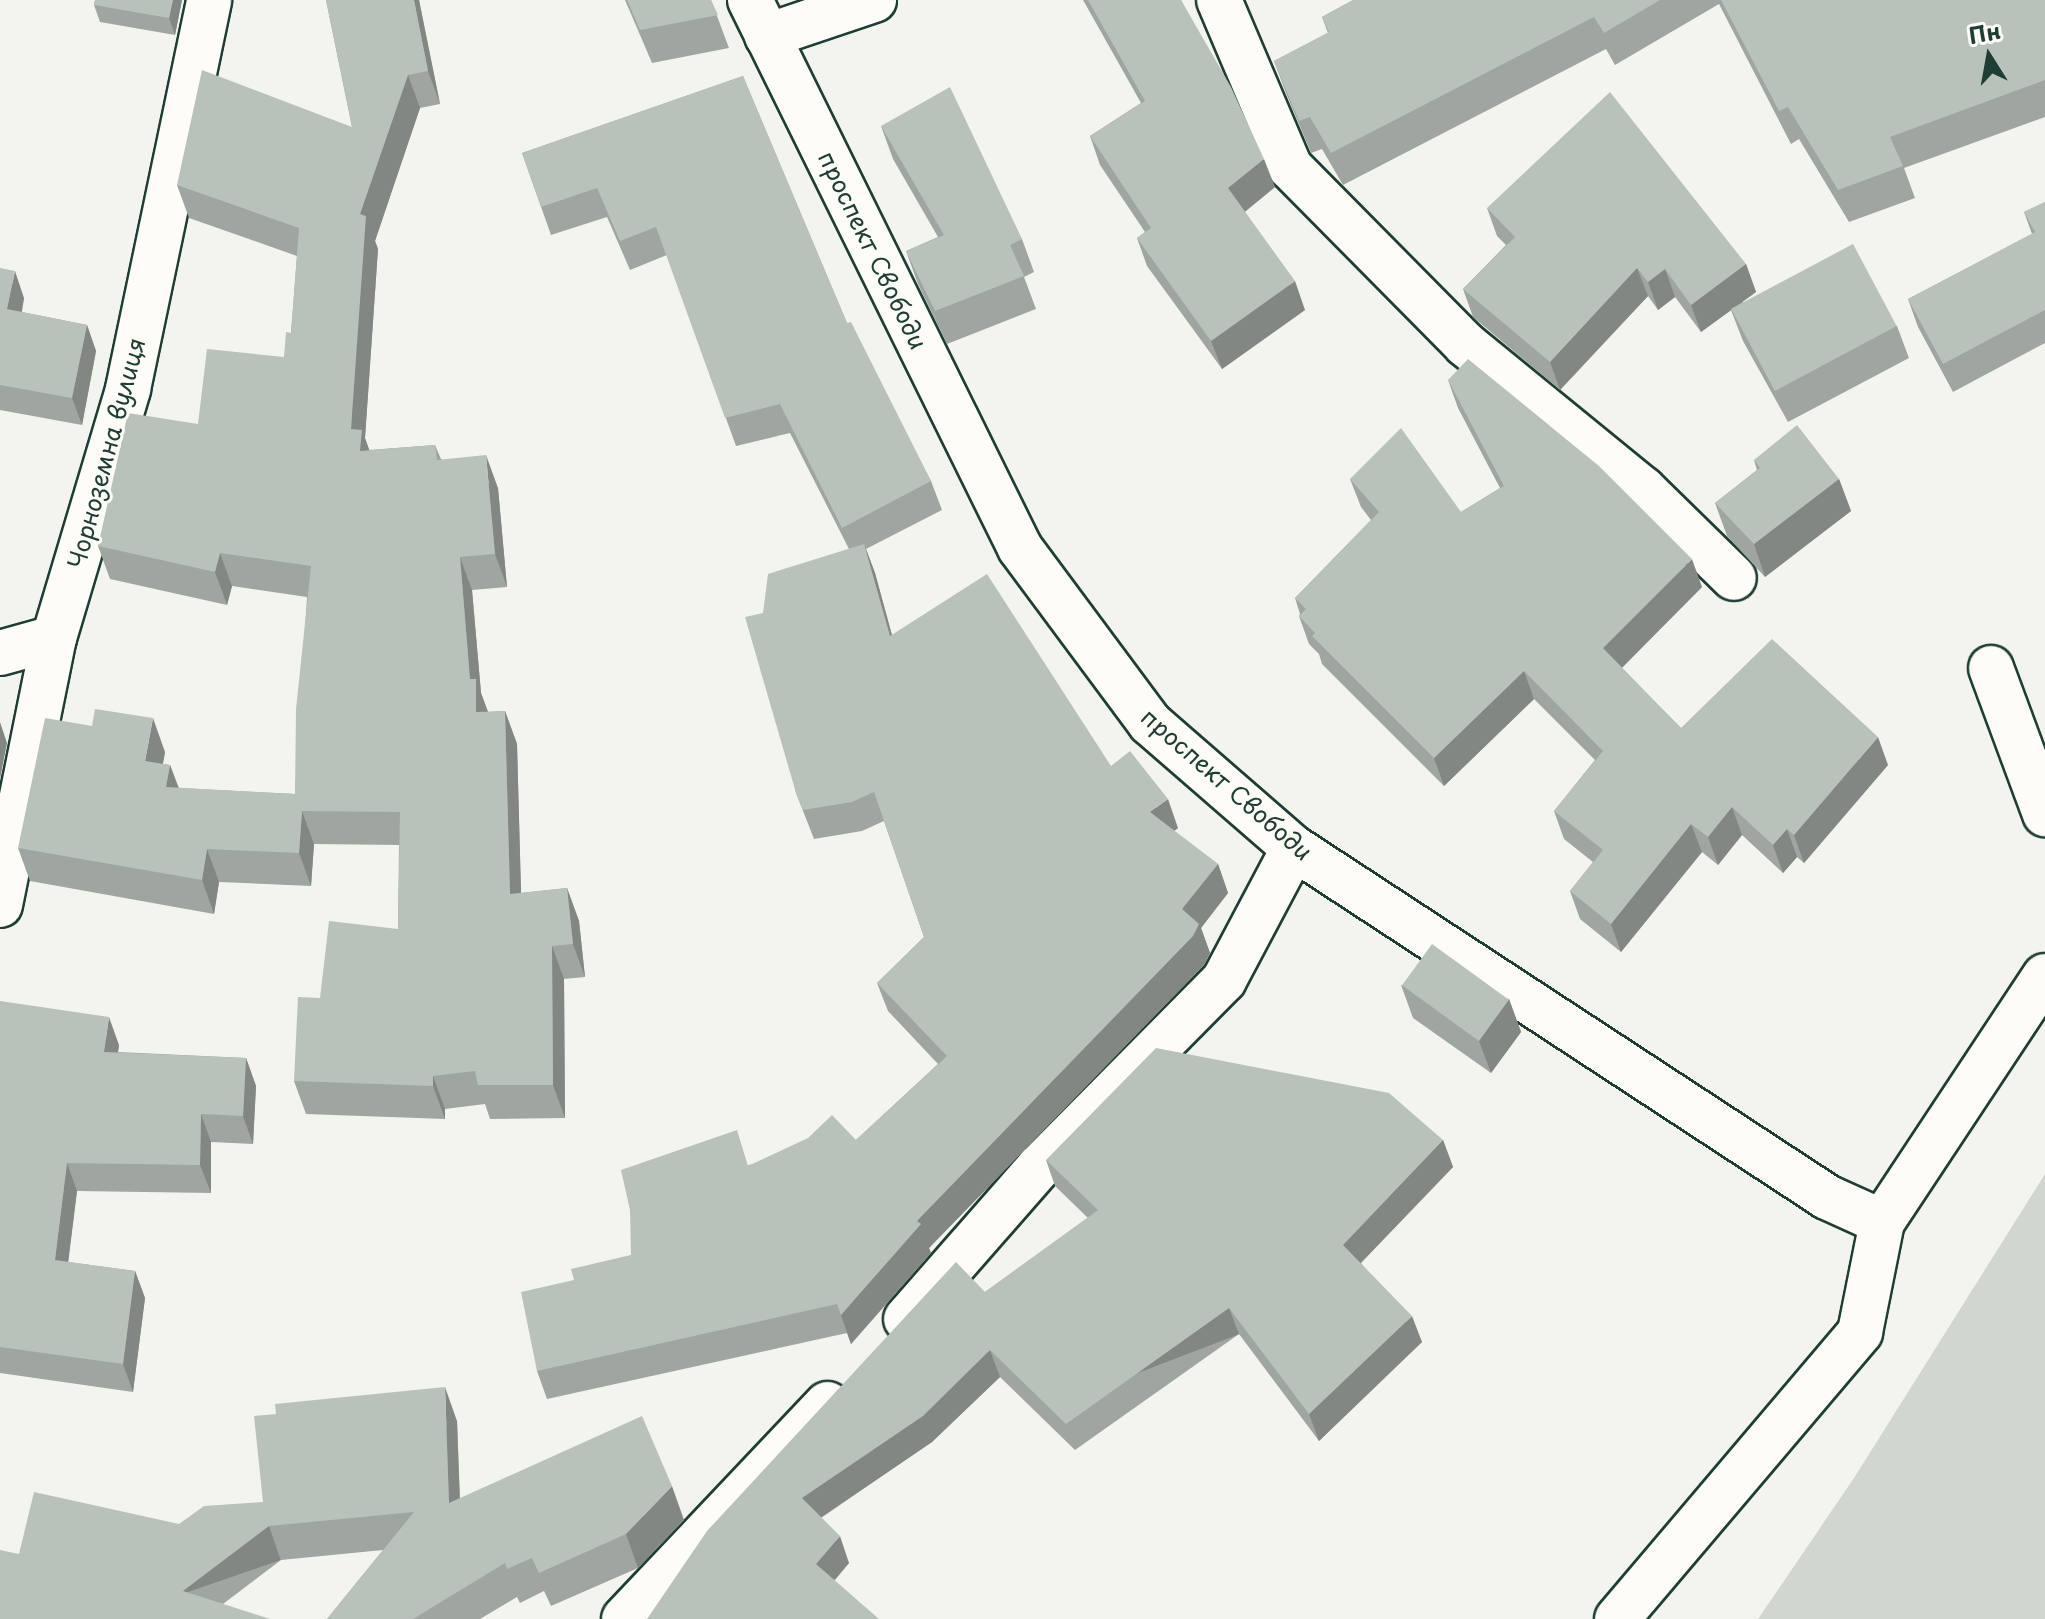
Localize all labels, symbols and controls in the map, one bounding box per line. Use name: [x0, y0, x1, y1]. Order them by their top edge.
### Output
text: Пн: [1966, 13, 2003, 51]
north arrow: [1949, 16, 2029, 96]
street label: проспект Свободи: [812, 146, 934, 354]
street label: Чорноземна вулиця: [61, 334, 151, 572]
street label: проспект Свободи: [1135, 702, 1319, 866]

